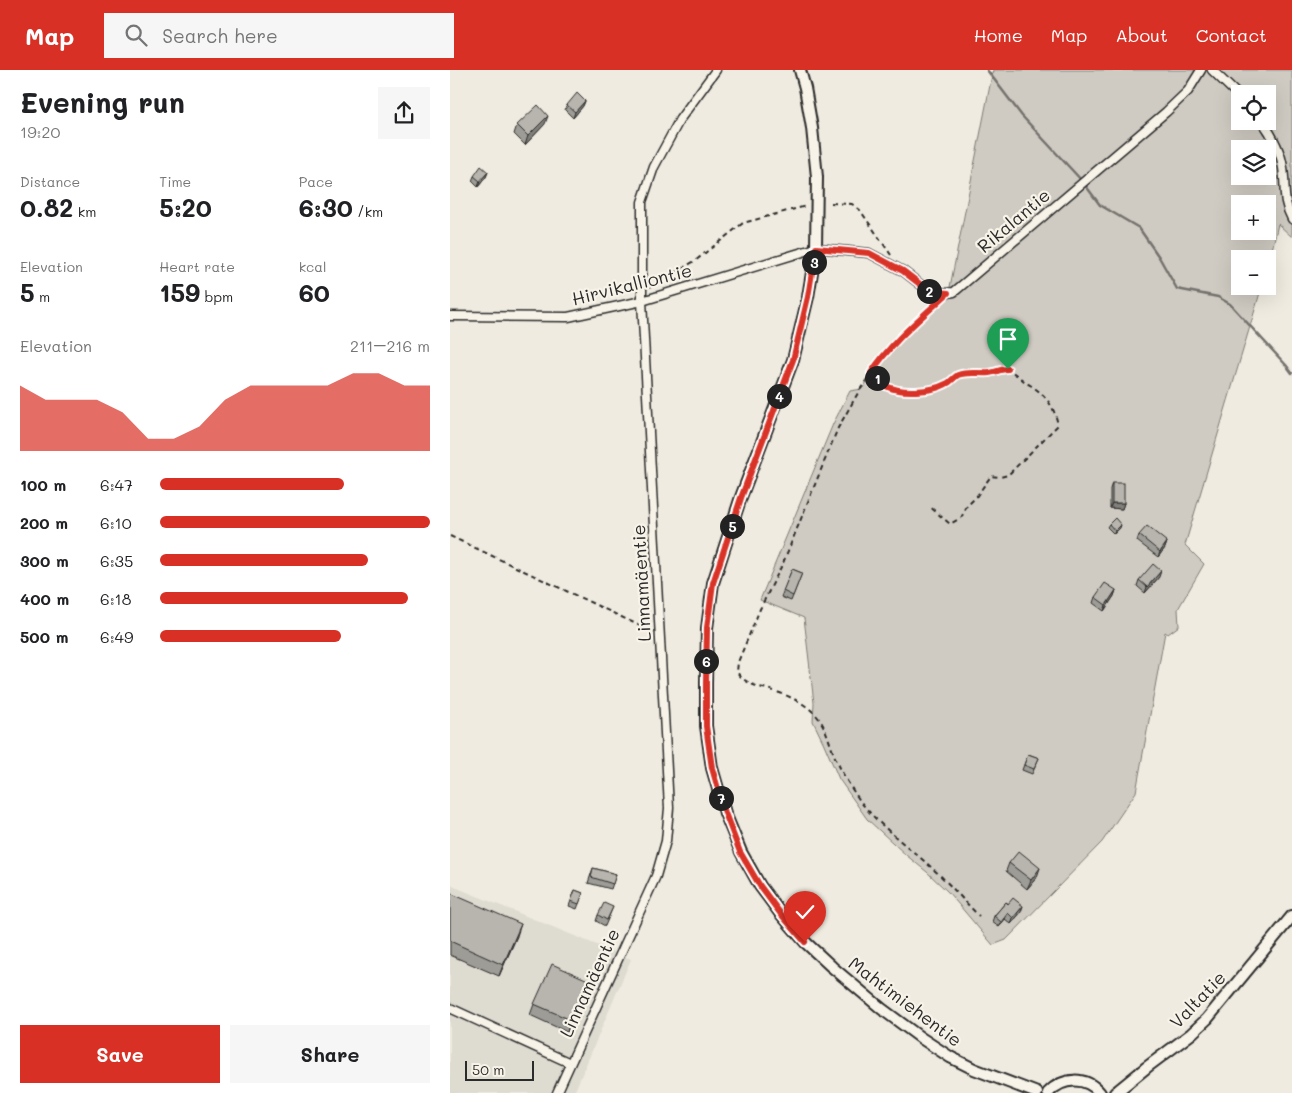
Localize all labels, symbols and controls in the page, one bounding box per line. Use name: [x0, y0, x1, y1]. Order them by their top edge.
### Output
search box: [104, 13, 454, 58]
text: Map: [25, 20, 74, 51]
icon: search: [122, 21, 150, 49]
text: Search here: [162, 23, 278, 48]
text: Home: [974, 23, 1023, 47]
text: Map: [1051, 23, 1087, 47]
text: About: [1115, 23, 1168, 47]
text: Contact: [1196, 23, 1267, 47]
text: Evening run: [20, 84, 185, 120]
map controls: [1231, 85, 1276, 295]
button: locate: [1231, 85, 1276, 130]
button: share: [378, 87, 430, 139]
text: 19:20: [20, 121, 60, 142]
button: layers: [1231, 140, 1276, 185]
text: Distance: [20, 172, 80, 191]
text: Time: [159, 172, 191, 191]
text: Pace: [299, 172, 333, 191]
street label: Rikalantie: [972, 183, 1055, 258]
text: 0.82: [20, 191, 73, 223]
text: 5:20: [159, 191, 212, 223]
text: 6:30: [299, 191, 353, 223]
button: +: [1231, 195, 1276, 240]
text: km: [73, 202, 96, 221]
text: /km: [353, 202, 383, 221]
pin: 3: [802, 250, 826, 274]
button: −: [1231, 250, 1276, 295]
text: 3: [810, 253, 819, 272]
text: Elevation: [20, 257, 83, 276]
text: Heart rate: [159, 257, 235, 276]
text: kcal: [299, 257, 327, 276]
street label: Hirvikalliontie: [569, 258, 694, 311]
text: 5: [20, 276, 35, 308]
text: 159: [159, 276, 200, 308]
text: 60: [299, 276, 330, 308]
pin: 2: [916, 278, 942, 304]
text: 2: [926, 282, 933, 301]
text: m: [35, 287, 50, 306]
text: bpm: [200, 287, 233, 306]
pin: [987, 318, 1029, 369]
icon: arrive: [994, 325, 1022, 353]
text: Elevation: [20, 335, 92, 356]
text: 211–216 m: [350, 335, 430, 356]
pin: 1: [864, 366, 890, 390]
text: 1: [874, 369, 881, 388]
pin: 4: [766, 384, 792, 408]
text: 4: [775, 387, 784, 406]
text: 100 m: [20, 474, 66, 495]
text: 6:47: [100, 474, 133, 495]
text: 200 m: [20, 512, 68, 533]
text: 6:10: [100, 512, 132, 533]
pin: 5: [720, 514, 744, 538]
text: 5: [728, 517, 737, 536]
street label: Linnamäentie: [626, 524, 656, 642]
text: 300 m: [20, 550, 69, 571]
text: 6:35: [100, 550, 133, 571]
text: 400 m: [20, 588, 69, 609]
text: 6:18: [100, 588, 131, 609]
text: 500 m: [20, 626, 68, 647]
text: 6:49: [100, 626, 133, 647]
pin: 6: [694, 648, 718, 674]
text: 6: [702, 652, 711, 671]
pin: 7: [708, 786, 734, 810]
text: 7: [718, 789, 725, 808]
pin: [784, 891, 826, 942]
icon: check: [791, 898, 819, 926]
street label: Linnamäentie: [553, 924, 625, 1041]
street label: Mahtimiehentie: [844, 951, 967, 1052]
street label: Valtatie: [1164, 965, 1231, 1033]
button: Save: [20, 1025, 220, 1083]
button: Share: [230, 1025, 430, 1083]
scale bar: [465, 1058, 534, 1081]
text: 50 m: [472, 1060, 504, 1079]

